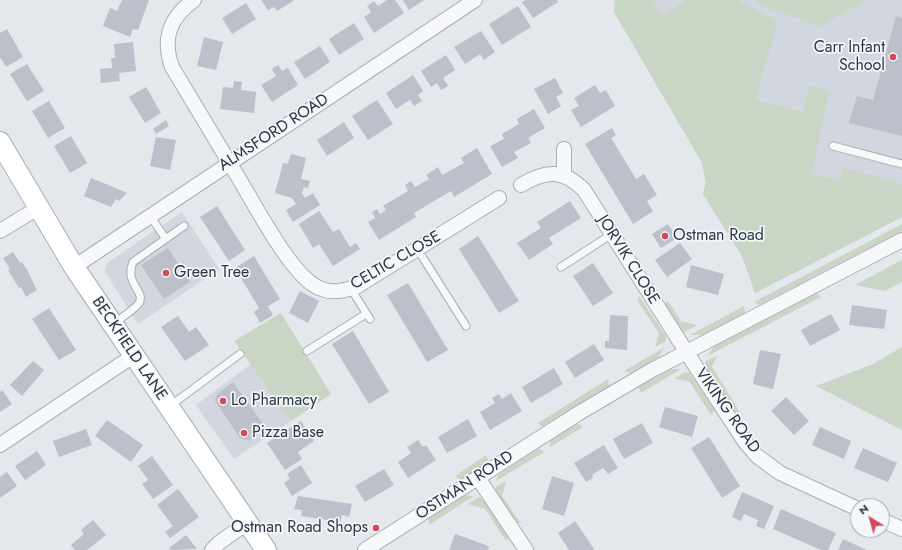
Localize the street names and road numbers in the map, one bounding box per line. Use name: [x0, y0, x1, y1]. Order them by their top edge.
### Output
street label: ALMSFORD ROAD: [215, 90, 333, 176]
street label: JORVIK CLOSE: [593, 212, 663, 308]
street label: CELTIC CLOSE: [348, 227, 444, 295]
street label: BECKFIELD LANE: [87, 294, 171, 404]
street label: VIKING ROAD: [691, 365, 763, 457]
street label: OSTMAN ROAD: [413, 447, 517, 525]

